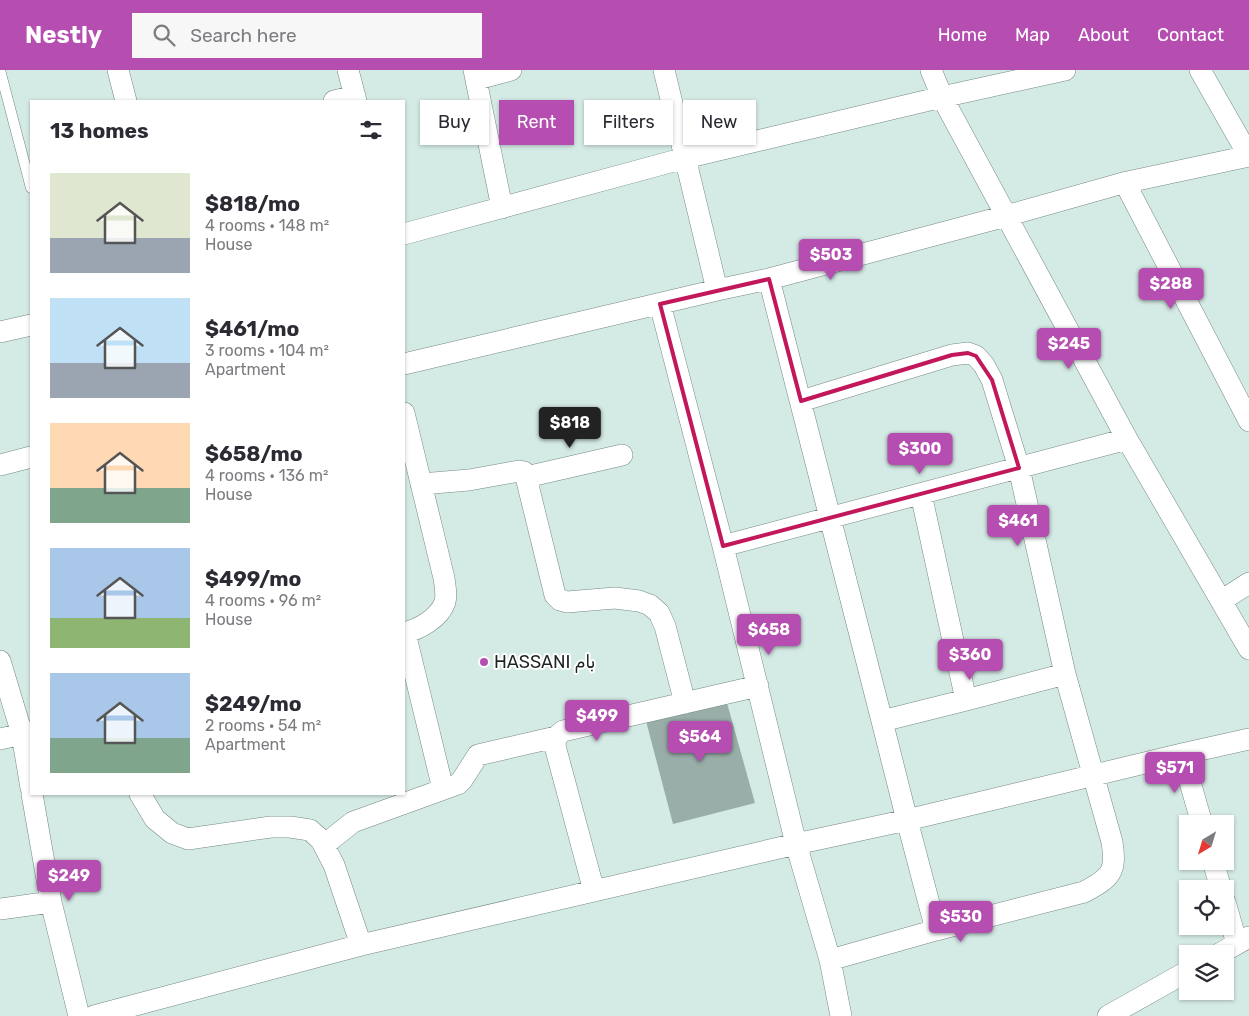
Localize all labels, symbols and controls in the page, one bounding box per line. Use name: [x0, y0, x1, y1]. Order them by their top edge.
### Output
search box: [132, 13, 482, 58]
text: Nestly: [25, 21, 102, 49]
icon: search: [150, 21, 178, 49]
text: Search here: [190, 24, 297, 47]
text: Home: [938, 24, 987, 46]
text: Map: [1015, 24, 1050, 46]
text: About: [1078, 24, 1129, 46]
text: Contact: [1157, 24, 1224, 46]
chip: Buy: [420, 100, 489, 145]
chip: Rent: [499, 100, 574, 145]
chip: Filters: [584, 100, 673, 145]
chip: New: [683, 100, 756, 145]
icon: filters: [357, 116, 385, 144]
text: 13 homes: [50, 118, 149, 143]
text: $818/mo: [205, 191, 300, 216]
icon: home: [90, 193, 150, 253]
text: 4 rooms · 148 m²: [205, 216, 329, 235]
text: House: [205, 235, 252, 254]
pin: $503: [801, 238, 861, 281]
text: $503: [810, 245, 852, 264]
pin: $288: [1141, 268, 1201, 310]
text: $288: [1150, 274, 1192, 293]
text: $461/mo: [205, 316, 299, 341]
icon: home: [90, 318, 150, 378]
pin: $245: [1039, 328, 1099, 370]
text: $245: [1048, 334, 1090, 353]
text: 3 rooms · 104 m²: [205, 341, 329, 360]
text: Apartment: [205, 360, 285, 379]
pin: $818: [540, 406, 600, 449]
text: $818: [550, 413, 590, 432]
pin: $300: [890, 432, 950, 475]
text: $300: [899, 439, 942, 458]
text: $658/mo: [205, 441, 303, 466]
icon: home: [90, 443, 150, 503]
text: 4 rooms · 136 m²: [205, 466, 328, 485]
text: House: [205, 485, 252, 504]
pin: $461: [988, 504, 1048, 547]
text: $461: [998, 511, 1038, 530]
text: $499/mo: [205, 566, 301, 591]
icon: home: [90, 568, 150, 628]
text: 4 rooms · 96 m²: [205, 591, 321, 610]
text: House: [205, 610, 252, 629]
pin: $658: [739, 614, 799, 656]
text: $658: [748, 620, 790, 639]
pin: $360: [940, 638, 1000, 681]
text: $360: [949, 645, 991, 664]
place label: HASSANI بام: [494, 651, 595, 673]
marker: HASSANI بام: [478, 656, 490, 668]
text: $249/mo: [205, 691, 302, 716]
icon: home: [90, 693, 150, 753]
pin: $499: [567, 700, 627, 742]
text: $499: [576, 706, 618, 725]
text: 2 rooms · 54 m²: [205, 716, 321, 735]
pin: $564: [670, 720, 730, 763]
text: $564: [679, 727, 721, 746]
text: Apartment: [205, 735, 285, 754]
pin: $571: [1145, 752, 1205, 794]
text: $571: [1156, 758, 1194, 777]
north arrow: [1179, 815, 1234, 870]
map controls: [1179, 815, 1234, 1000]
pin: $249: [39, 860, 99, 902]
text: $249: [48, 866, 90, 885]
button: locate: [1179, 880, 1234, 935]
pin: $530: [931, 900, 991, 943]
text: $530: [940, 907, 982, 926]
button: layers: [1179, 945, 1234, 1000]

